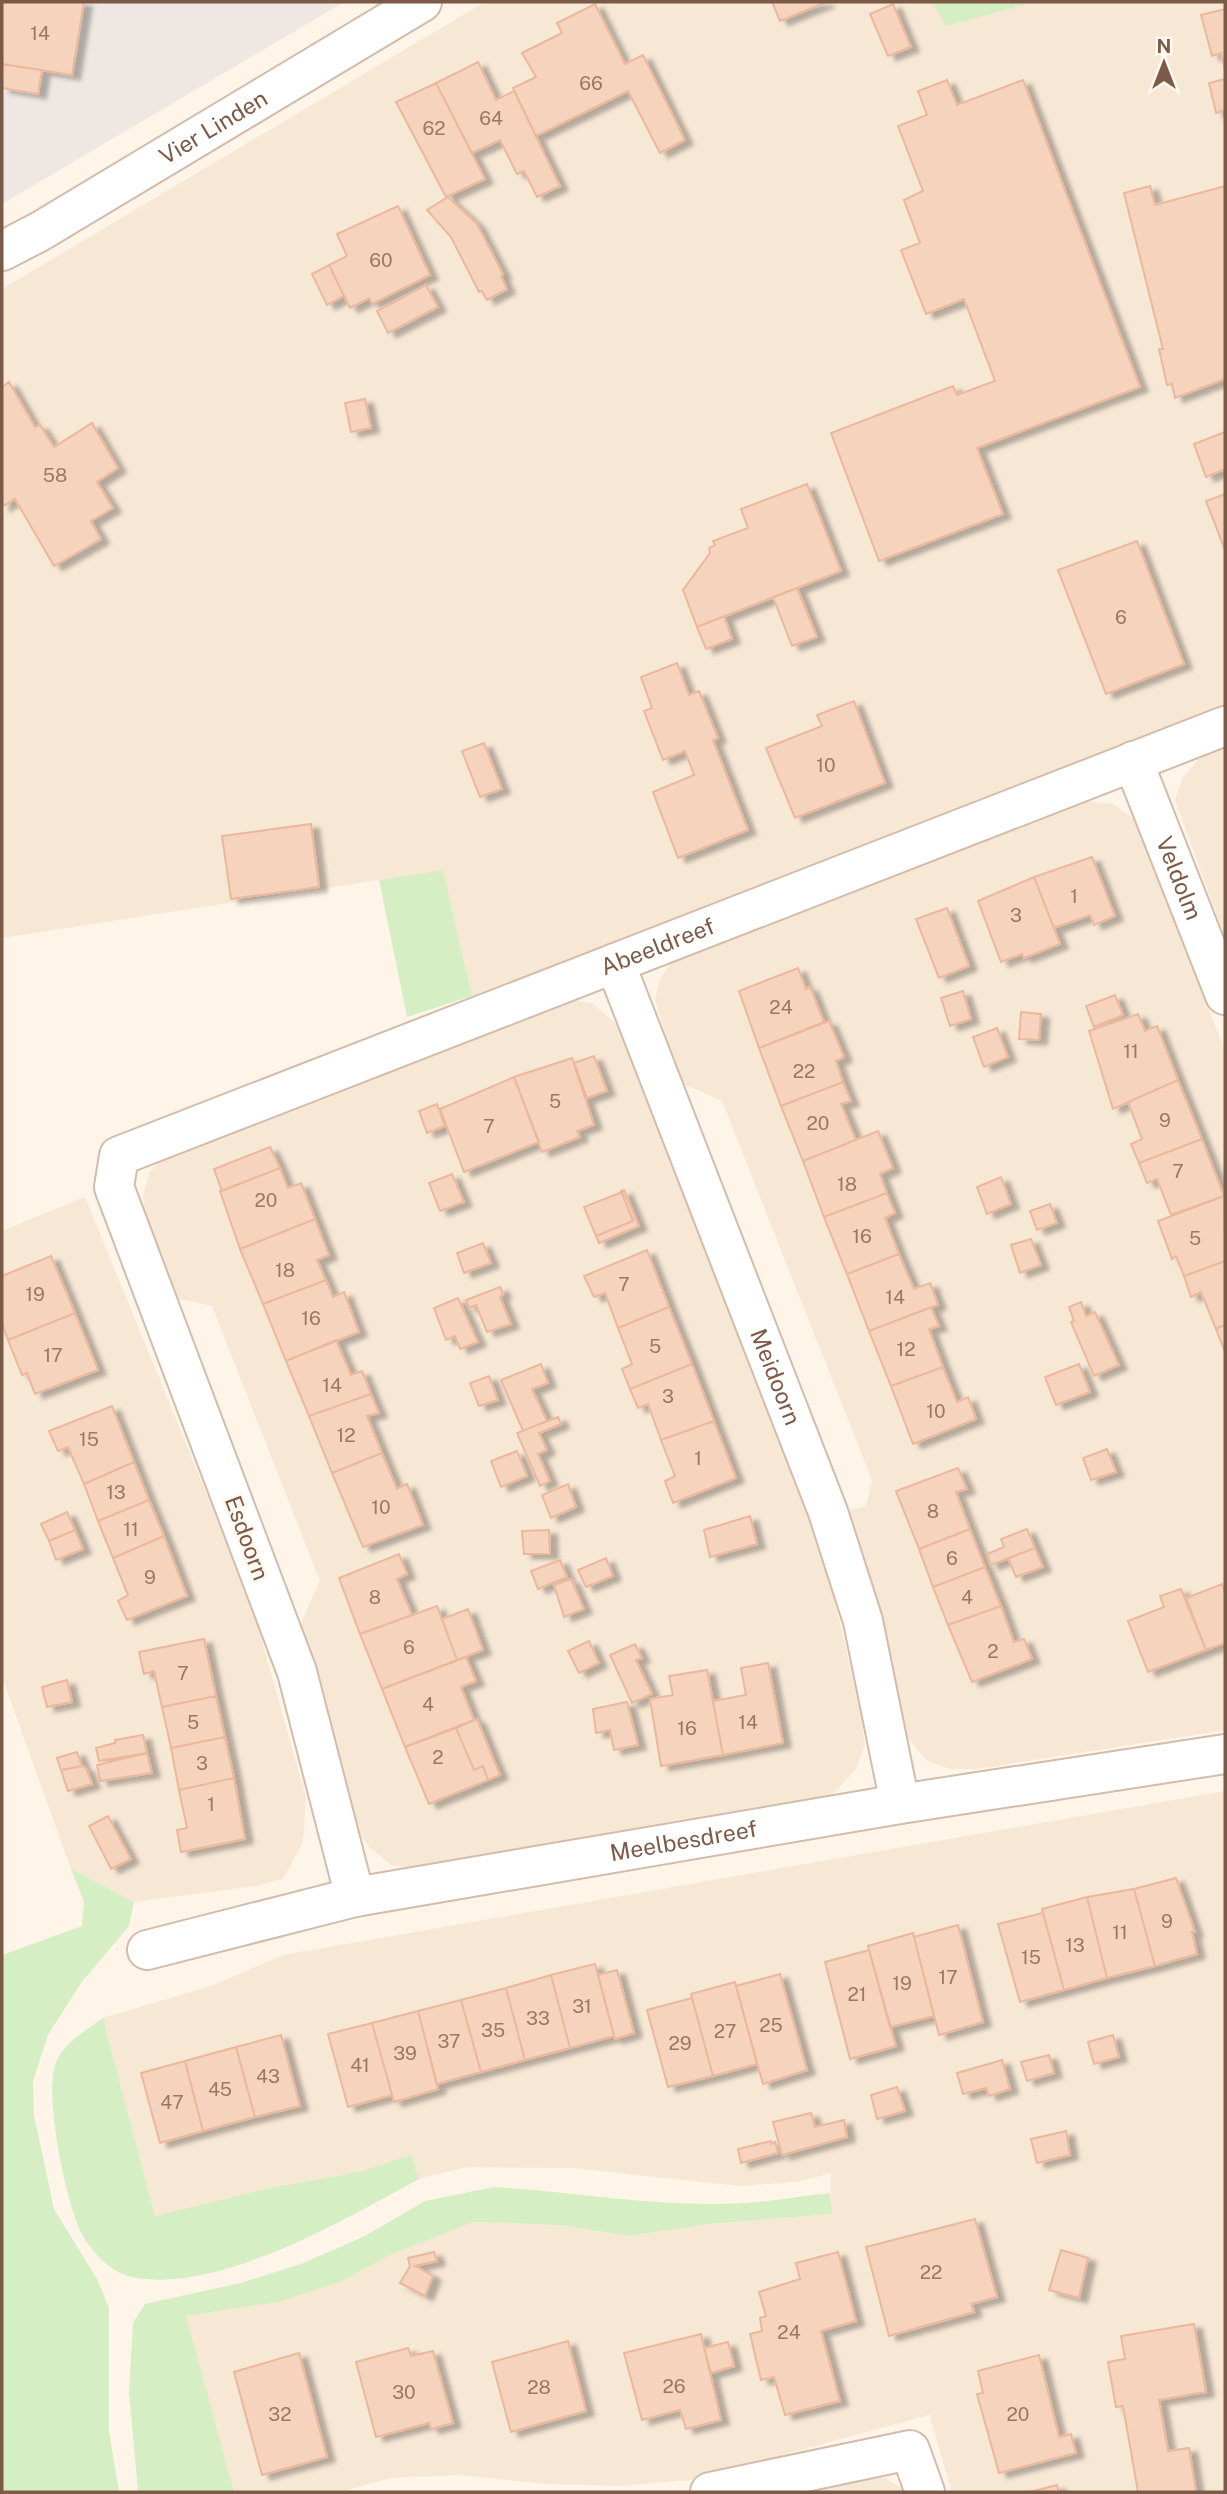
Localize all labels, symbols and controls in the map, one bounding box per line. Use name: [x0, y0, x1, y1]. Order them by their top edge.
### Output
house number: 14: [30, 22, 50, 44]
north arrow: [1129, 28, 1199, 98]
text: N: [1157, 35, 1171, 57]
house number: 66: [579, 72, 603, 94]
street label: Vier Linden: [154, 84, 272, 170]
house number: 64: [479, 107, 503, 129]
house number: 62: [422, 117, 446, 139]
house number: 60: [369, 249, 393, 271]
house number: 58: [43, 464, 67, 486]
house number: 6: [1115, 606, 1127, 628]
house number: 10: [816, 754, 836, 776]
street label: Veldolm: [1151, 832, 1208, 924]
house number: 1: [1070, 885, 1078, 907]
house number: 3: [1010, 904, 1022, 926]
street label: Abeeldreef: [597, 912, 718, 980]
house number: 24: [769, 996, 793, 1018]
house number: 11: [1123, 1040, 1139, 1062]
house number: 22: [793, 1060, 815, 1082]
house number: 5: [549, 1090, 561, 1112]
house number: 9: [1159, 1109, 1171, 1131]
house number: 20: [807, 1112, 829, 1134]
house number: 7: [483, 1115, 495, 1137]
house number: 7: [1172, 1160, 1184, 1182]
house number: 18: [837, 1173, 857, 1195]
house number: 20: [255, 1189, 277, 1211]
house number: 16: [852, 1225, 872, 1247]
house number: 5: [1189, 1227, 1201, 1249]
house number: 18: [275, 1259, 295, 1281]
house number: 7: [618, 1273, 630, 1295]
house number: 19: [25, 1283, 45, 1305]
house number: 14: [885, 1286, 905, 1308]
house number: 16: [301, 1307, 321, 1329]
street label: Meidoorn: [745, 1325, 807, 1429]
house number: 5: [649, 1335, 661, 1357]
house number: 12: [896, 1338, 916, 1360]
house number: 17: [43, 1344, 63, 1366]
house number: 14: [322, 1374, 342, 1396]
house number: 3: [662, 1385, 674, 1407]
house number: 10: [926, 1400, 946, 1422]
house number: 12: [336, 1424, 356, 1446]
house number: 15: [79, 1428, 99, 1450]
house number: 1: [694, 1447, 702, 1469]
house number: 13: [106, 1481, 126, 1503]
street label: Esdoorn: [220, 1492, 275, 1584]
house number: 10: [371, 1496, 391, 1518]
house number: 8: [927, 1500, 939, 1522]
house number: 11: [123, 1518, 139, 1540]
house number: 6: [946, 1547, 958, 1569]
house number: 9: [144, 1566, 156, 1588]
house number: 8: [369, 1586, 381, 1608]
house number: 4: [961, 1586, 973, 1608]
house number: 6: [403, 1636, 415, 1658]
house number: 2: [987, 1640, 999, 1662]
house number: 7: [177, 1662, 189, 1684]
house number: 4: [422, 1693, 434, 1715]
house number: 5: [187, 1711, 199, 1733]
house number: 14: [738, 1711, 758, 1733]
house number: 16: [677, 1717, 697, 1739]
house number: 2: [432, 1746, 444, 1768]
house number: 3: [196, 1752, 208, 1774]
house number: 1: [207, 1793, 215, 1815]
street label: Meelbesdreef: [608, 1815, 759, 1866]
house number: 9: [1161, 1910, 1173, 1932]
house number: 11: [1112, 1921, 1128, 1943]
house number: 13: [1065, 1934, 1085, 1956]
house number: 15: [1021, 1946, 1041, 1968]
house number: 17: [938, 1966, 958, 1988]
house number: 19: [892, 1972, 912, 1994]
house number: 21: [847, 1983, 867, 2005]
house number: 31: [572, 1995, 592, 2017]
house number: 33: [526, 2007, 550, 2029]
house number: 25: [759, 2014, 783, 2036]
house number: 35: [481, 2019, 505, 2041]
house number: 27: [714, 2020, 736, 2042]
house number: 37: [437, 2030, 461, 2052]
house number: 29: [668, 2032, 692, 2054]
house number: 39: [393, 2042, 417, 2064]
house number: 41: [350, 2054, 370, 2076]
house number: 43: [256, 2065, 280, 2087]
house number: 45: [208, 2078, 232, 2100]
house number: 47: [160, 2091, 184, 2113]
house number: 22: [920, 2261, 942, 2283]
house number: 24: [777, 2321, 801, 2343]
house number: 26: [662, 2375, 686, 2397]
house number: 28: [527, 2376, 551, 2398]
house number: 30: [392, 2381, 416, 2403]
house number: 32: [268, 2403, 292, 2425]
house number: 20: [1007, 2403, 1029, 2425]

